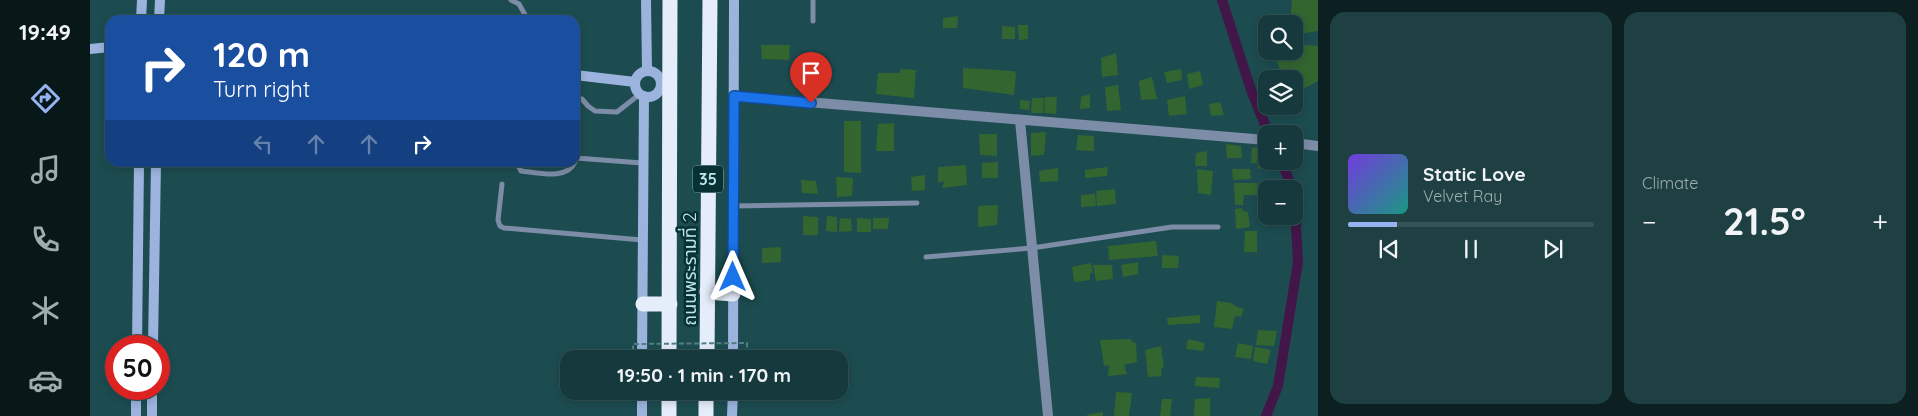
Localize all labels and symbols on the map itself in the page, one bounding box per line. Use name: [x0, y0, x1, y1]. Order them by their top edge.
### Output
pin: [790, 52, 832, 103]
road number: 35: [693, 165, 723, 192]
street label: ถนนพระรามที่ 2: [677, 212, 701, 326]
position arrow: [706, 250, 758, 302]
speed limit sign: 50: [105, 335, 170, 400]

